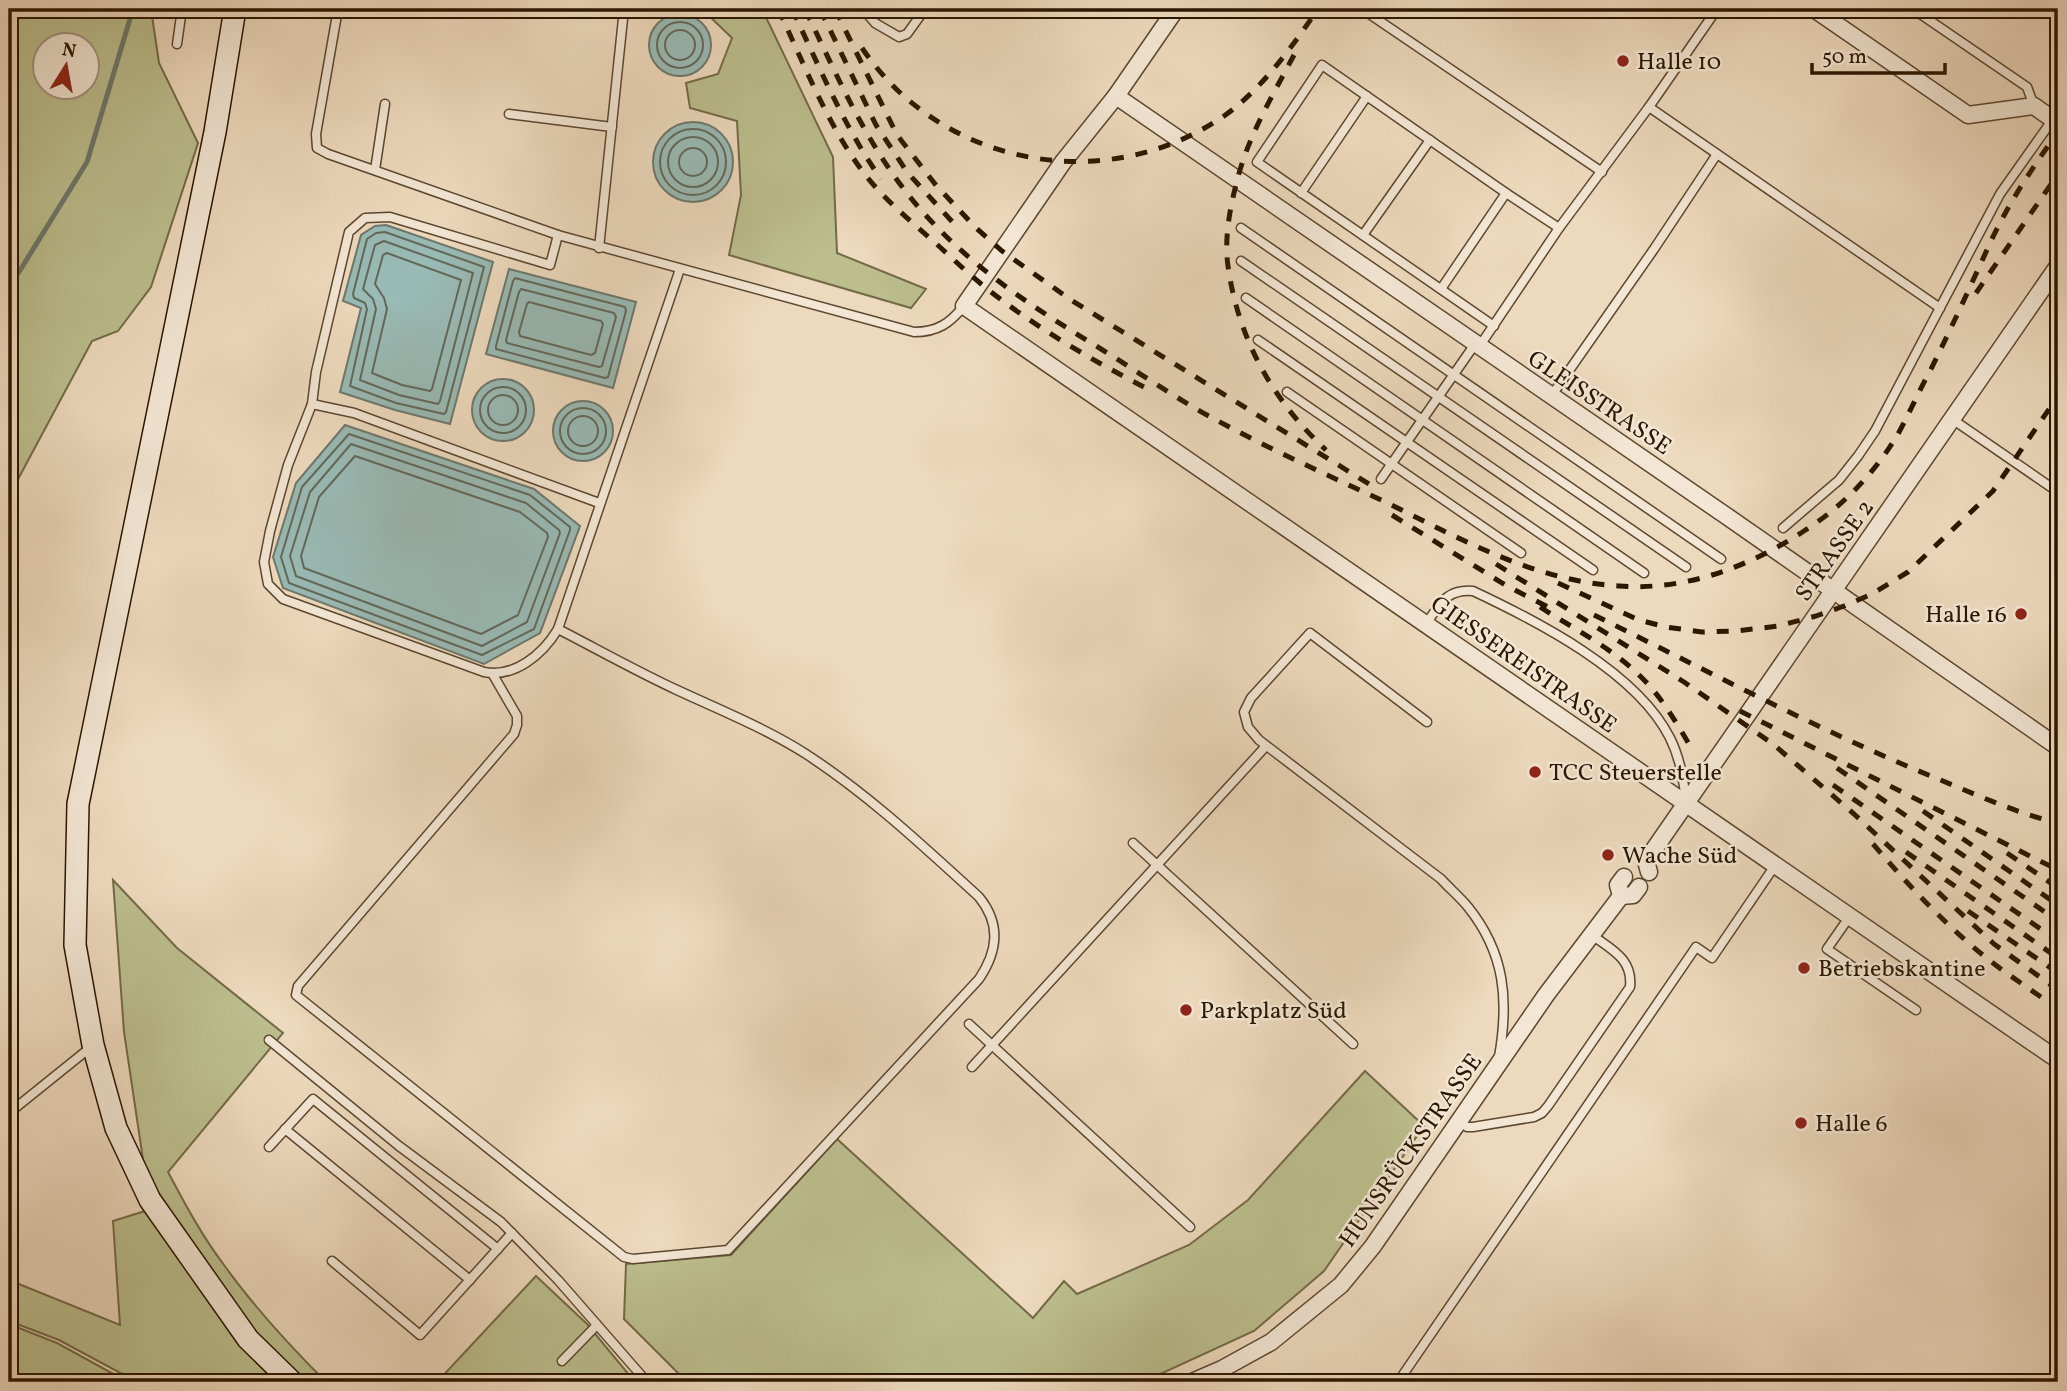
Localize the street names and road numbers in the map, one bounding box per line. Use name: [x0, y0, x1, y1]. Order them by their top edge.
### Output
street label: GLEISSTRASSE: [1520, 343, 1678, 464]
street label: STRASSE 2: [1788, 493, 1883, 609]
street label: GIESSEREISTRASSE: [1423, 588, 1623, 743]
street label: HUNSRÜCKSTRASSE: [1332, 1047, 1491, 1255]

